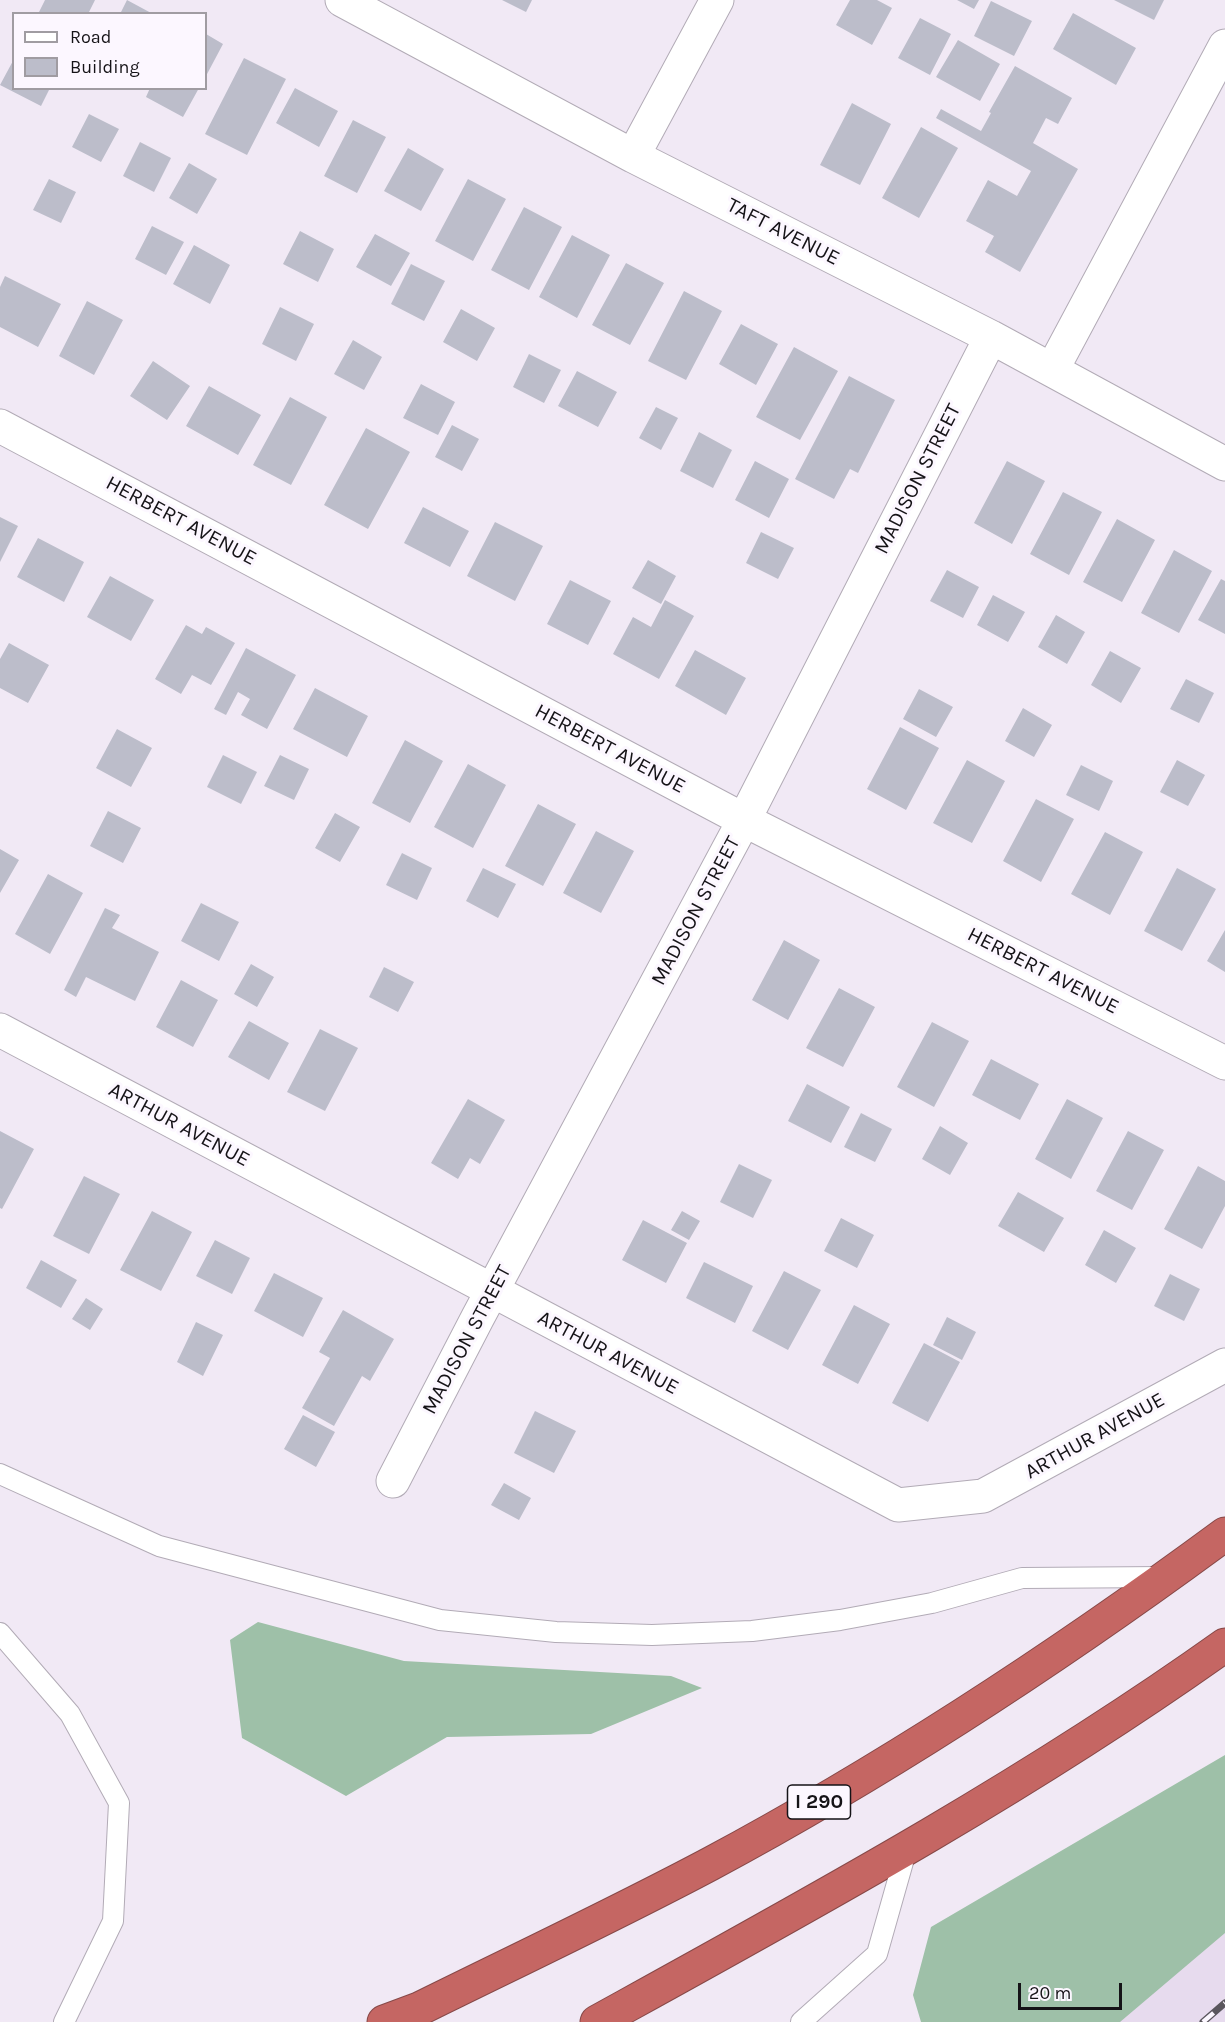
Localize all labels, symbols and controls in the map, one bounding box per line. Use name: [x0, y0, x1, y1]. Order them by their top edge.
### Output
legend: [12, 12, 207, 90]
text: Road: [70, 26, 111, 48]
text: Building: [70, 56, 140, 78]
street label: TAFT AVENUE: [722, 193, 844, 271]
street label: MADISON STREET: [869, 400, 967, 558]
street label: HERBERT AVENUE: [101, 471, 261, 571]
street label: HERBERT AVENUE: [530, 699, 690, 799]
street label: MADISON STREET: [646, 832, 746, 990]
street label: HERBERT AVENUE: [963, 922, 1123, 1020]
street label: ARTHUR AVENUE: [104, 1077, 254, 1173]
street label: MADISON STREET: [417, 1261, 517, 1419]
street label: ARTHUR AVENUE: [533, 1305, 683, 1401]
street label: ARTHUR AVENUE: [1021, 1387, 1169, 1485]
road number: I 290: [788, 1785, 850, 1819]
scale bar: [1021, 1971, 1124, 2009]
text: 20 m: [1029, 1982, 1071, 2004]

